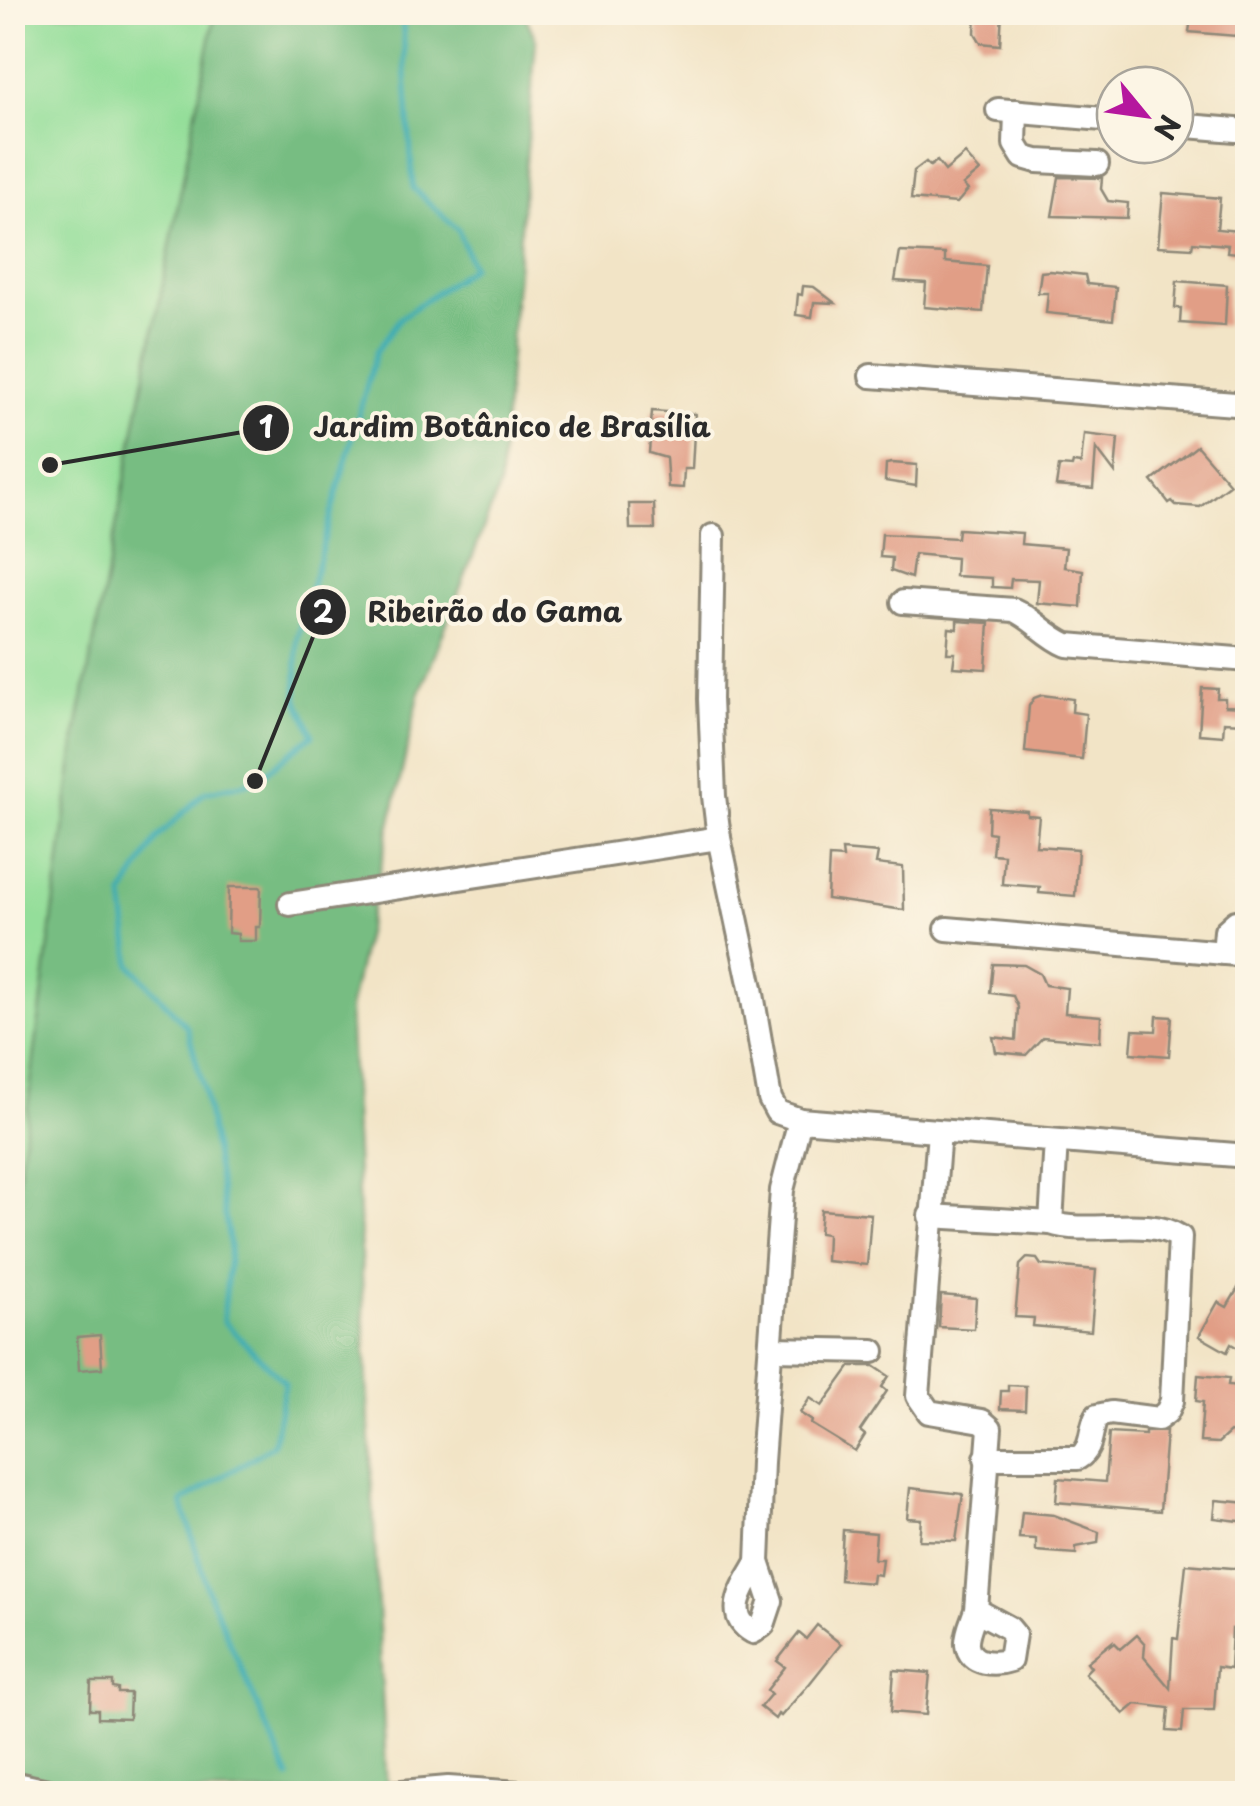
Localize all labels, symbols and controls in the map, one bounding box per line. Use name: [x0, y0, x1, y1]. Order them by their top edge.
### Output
north arrow: [1095, 65, 1195, 165]
text: N: [1144, 108, 1192, 148]
callout: Jardim Botânico de Brasília: [241, 399, 733, 457]
text: 1: [259, 403, 273, 448]
text: Jardim Botânico de Brasília: [313, 404, 711, 447]
callout: Ribeirão do Gama: [298, 583, 642, 641]
text: 2: [312, 588, 334, 633]
text: Ribeirão do Gama: [368, 589, 623, 632]

